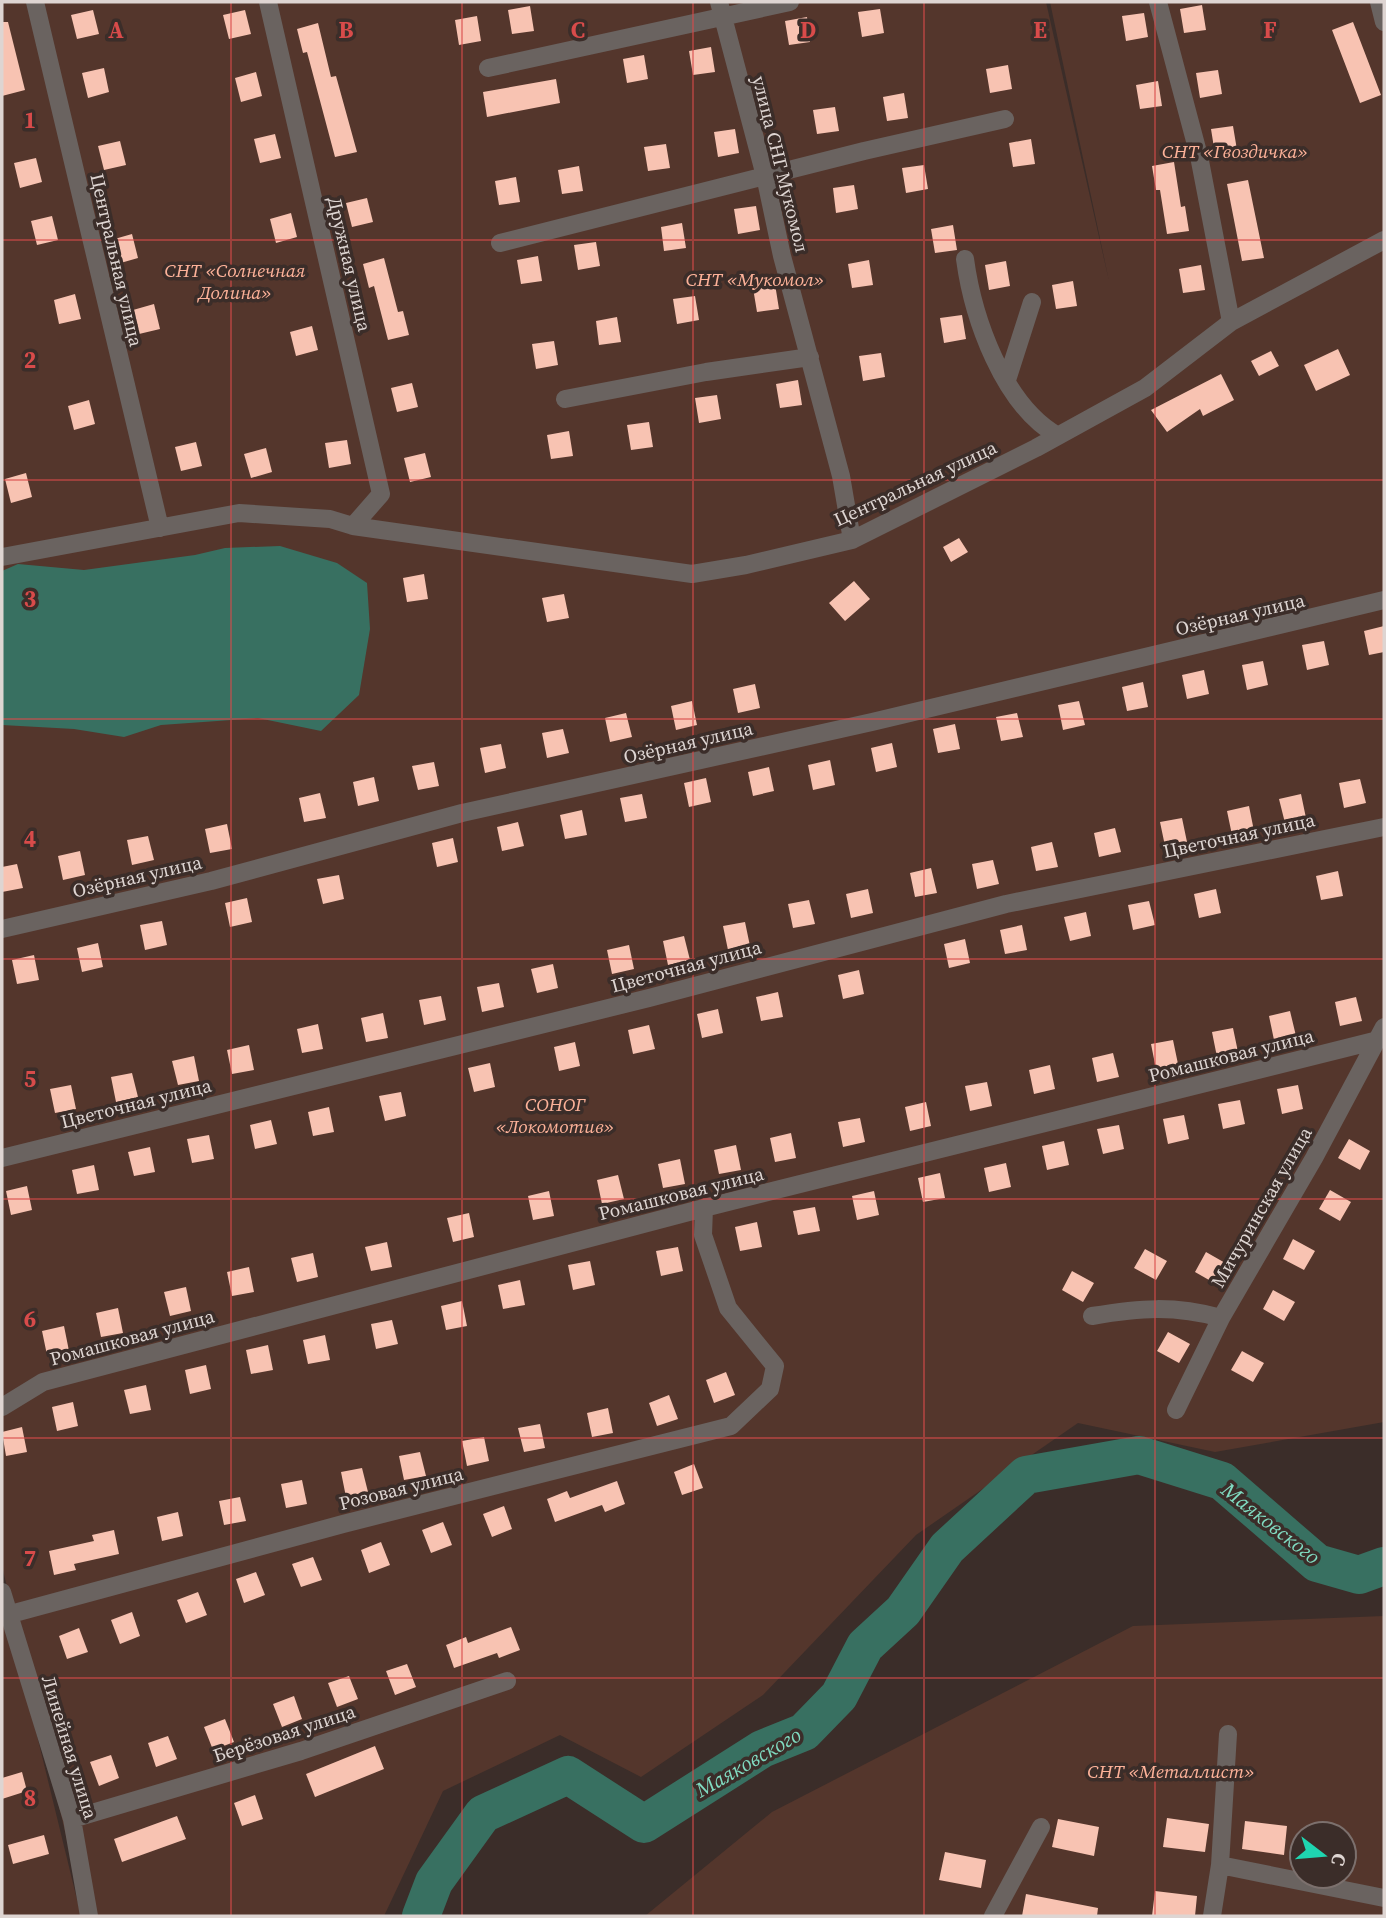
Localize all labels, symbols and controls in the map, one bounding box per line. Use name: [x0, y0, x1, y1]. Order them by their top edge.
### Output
text: A: [108, 14, 124, 46]
text: B: [339, 14, 354, 46]
text: C: [571, 14, 585, 46]
text: D: [800, 14, 816, 46]
text: E: [1033, 14, 1047, 46]
text: F: [1263, 14, 1277, 46]
street label: улица СНГ Мукомол: [746, 73, 816, 255]
text: 1: [24, 104, 36, 136]
park label: СНТ «Гвоздичка»: [1162, 138, 1308, 164]
street label: Центральная улица: [84, 171, 150, 349]
street label: Дружная улица: [322, 194, 378, 334]
park label: СНТ «Солнечная Долина»: [165, 257, 306, 305]
park label: СНТ «Мукомол»: [686, 266, 824, 292]
text: 2: [24, 344, 36, 376]
street label: Центральная улица: [829, 434, 1001, 532]
text: 3: [24, 583, 36, 615]
street label: Озёрная улица: [1173, 586, 1308, 642]
street label: Озёрная улица: [621, 714, 756, 770]
street label: Цветочная улица: [1161, 806, 1318, 864]
text: 4: [24, 823, 36, 855]
street label: Озёрная улица: [70, 848, 205, 904]
street label: Цветочная улица: [608, 933, 764, 999]
street label: Ромашковая улица: [1146, 1022, 1317, 1088]
text: 5: [24, 1063, 36, 1095]
street label: Цветочная улица: [58, 1072, 214, 1134]
park label: СОНОГ «Локомотив»: [496, 1091, 614, 1139]
street label: Мичуринская улица: [1204, 1122, 1318, 1292]
street label: Ромашковая улица: [596, 1160, 767, 1226]
street label: Ромашковая улица: [47, 1302, 217, 1371]
text: 6: [24, 1303, 36, 1335]
street label: Розовая улица: [336, 1460, 466, 1516]
water label: Маяковского: [1215, 1475, 1326, 1571]
text: 7: [24, 1542, 36, 1574]
street label: Линейная улица: [36, 1672, 104, 1822]
street label: Берёзовая улица: [210, 1698, 359, 1768]
water label: Маяковского: [689, 1720, 806, 1805]
park label: СНТ «Металлист»: [1087, 1758, 1255, 1784]
text: 8: [24, 1782, 36, 1814]
north arrow: [1288, 1820, 1358, 1890]
text: С: [1325, 1850, 1353, 1869]

